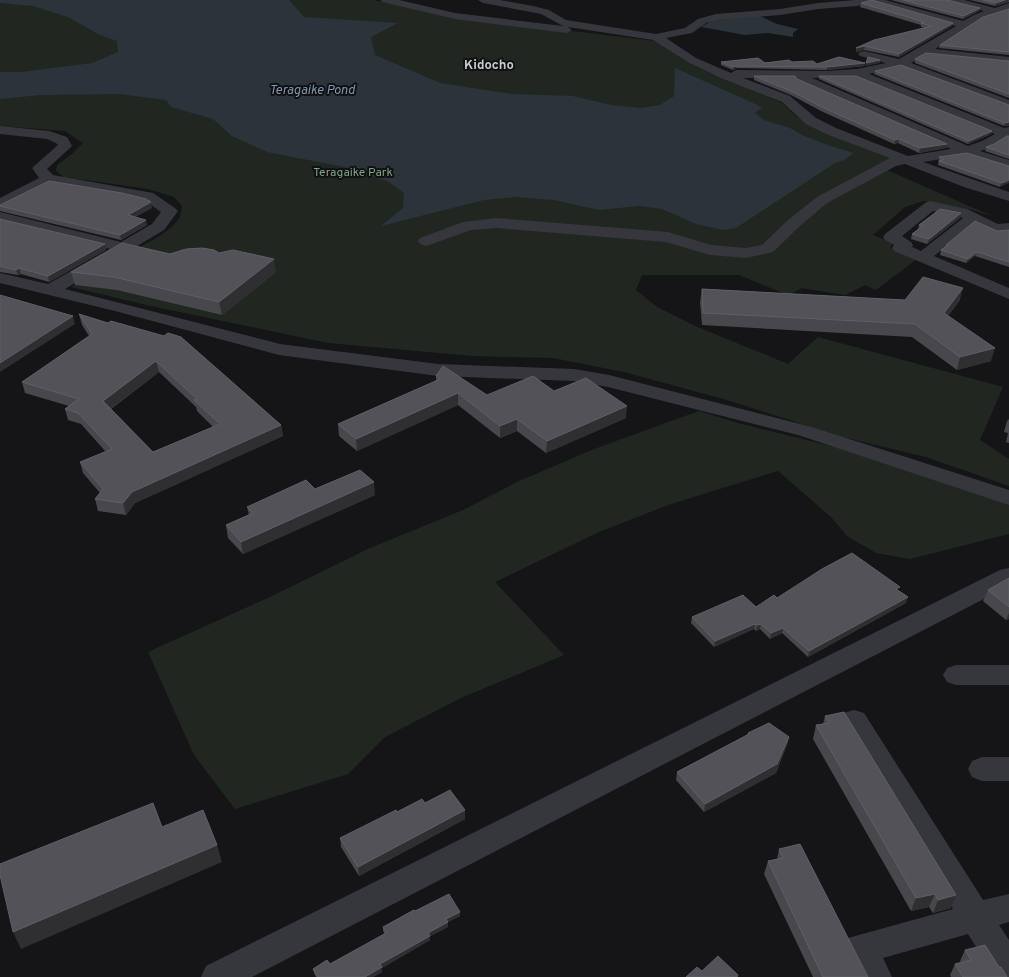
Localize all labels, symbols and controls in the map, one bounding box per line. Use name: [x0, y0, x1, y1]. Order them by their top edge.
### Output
district label: Kidocho: [464, 58, 514, 74]
water label: Teragaike Pond: [269, 83, 356, 99]
park label: Teragaike Park: [313, 165, 393, 181]

